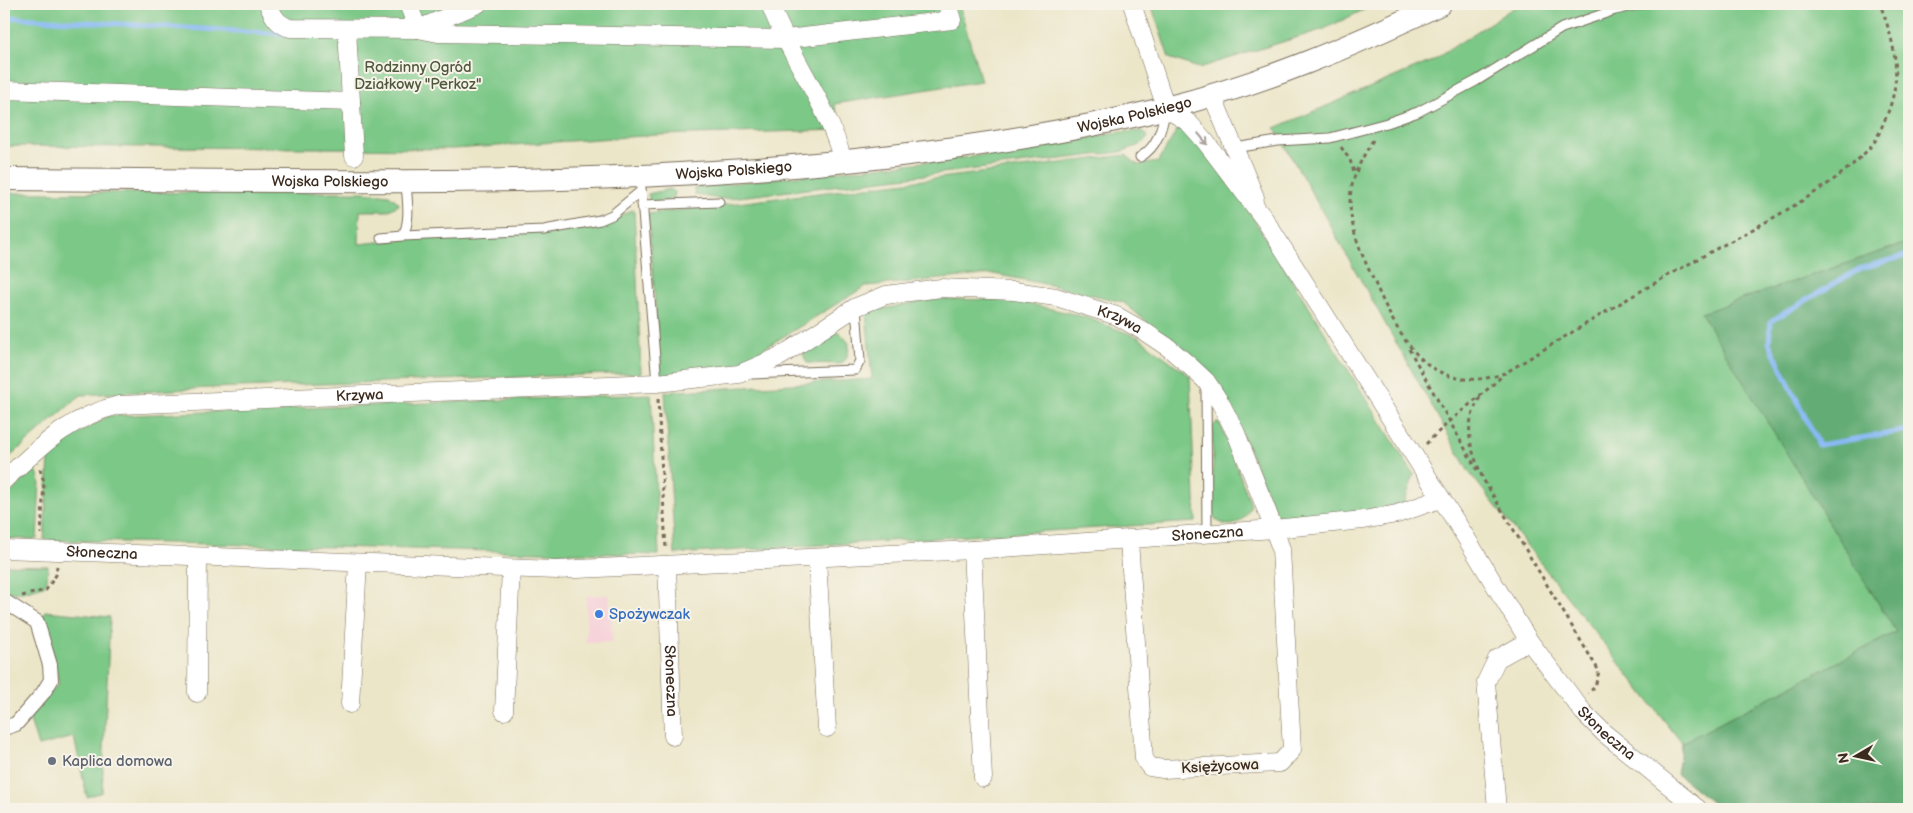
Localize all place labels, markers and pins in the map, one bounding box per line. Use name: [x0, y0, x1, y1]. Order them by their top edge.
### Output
place label: Spożywczak: [609, 605, 691, 624]
marker: Spożywczak: [593, 608, 605, 620]
place label: Kaplica domowa: [62, 752, 172, 771]
marker: Kaplica domowa: [46, 755, 58, 767]

